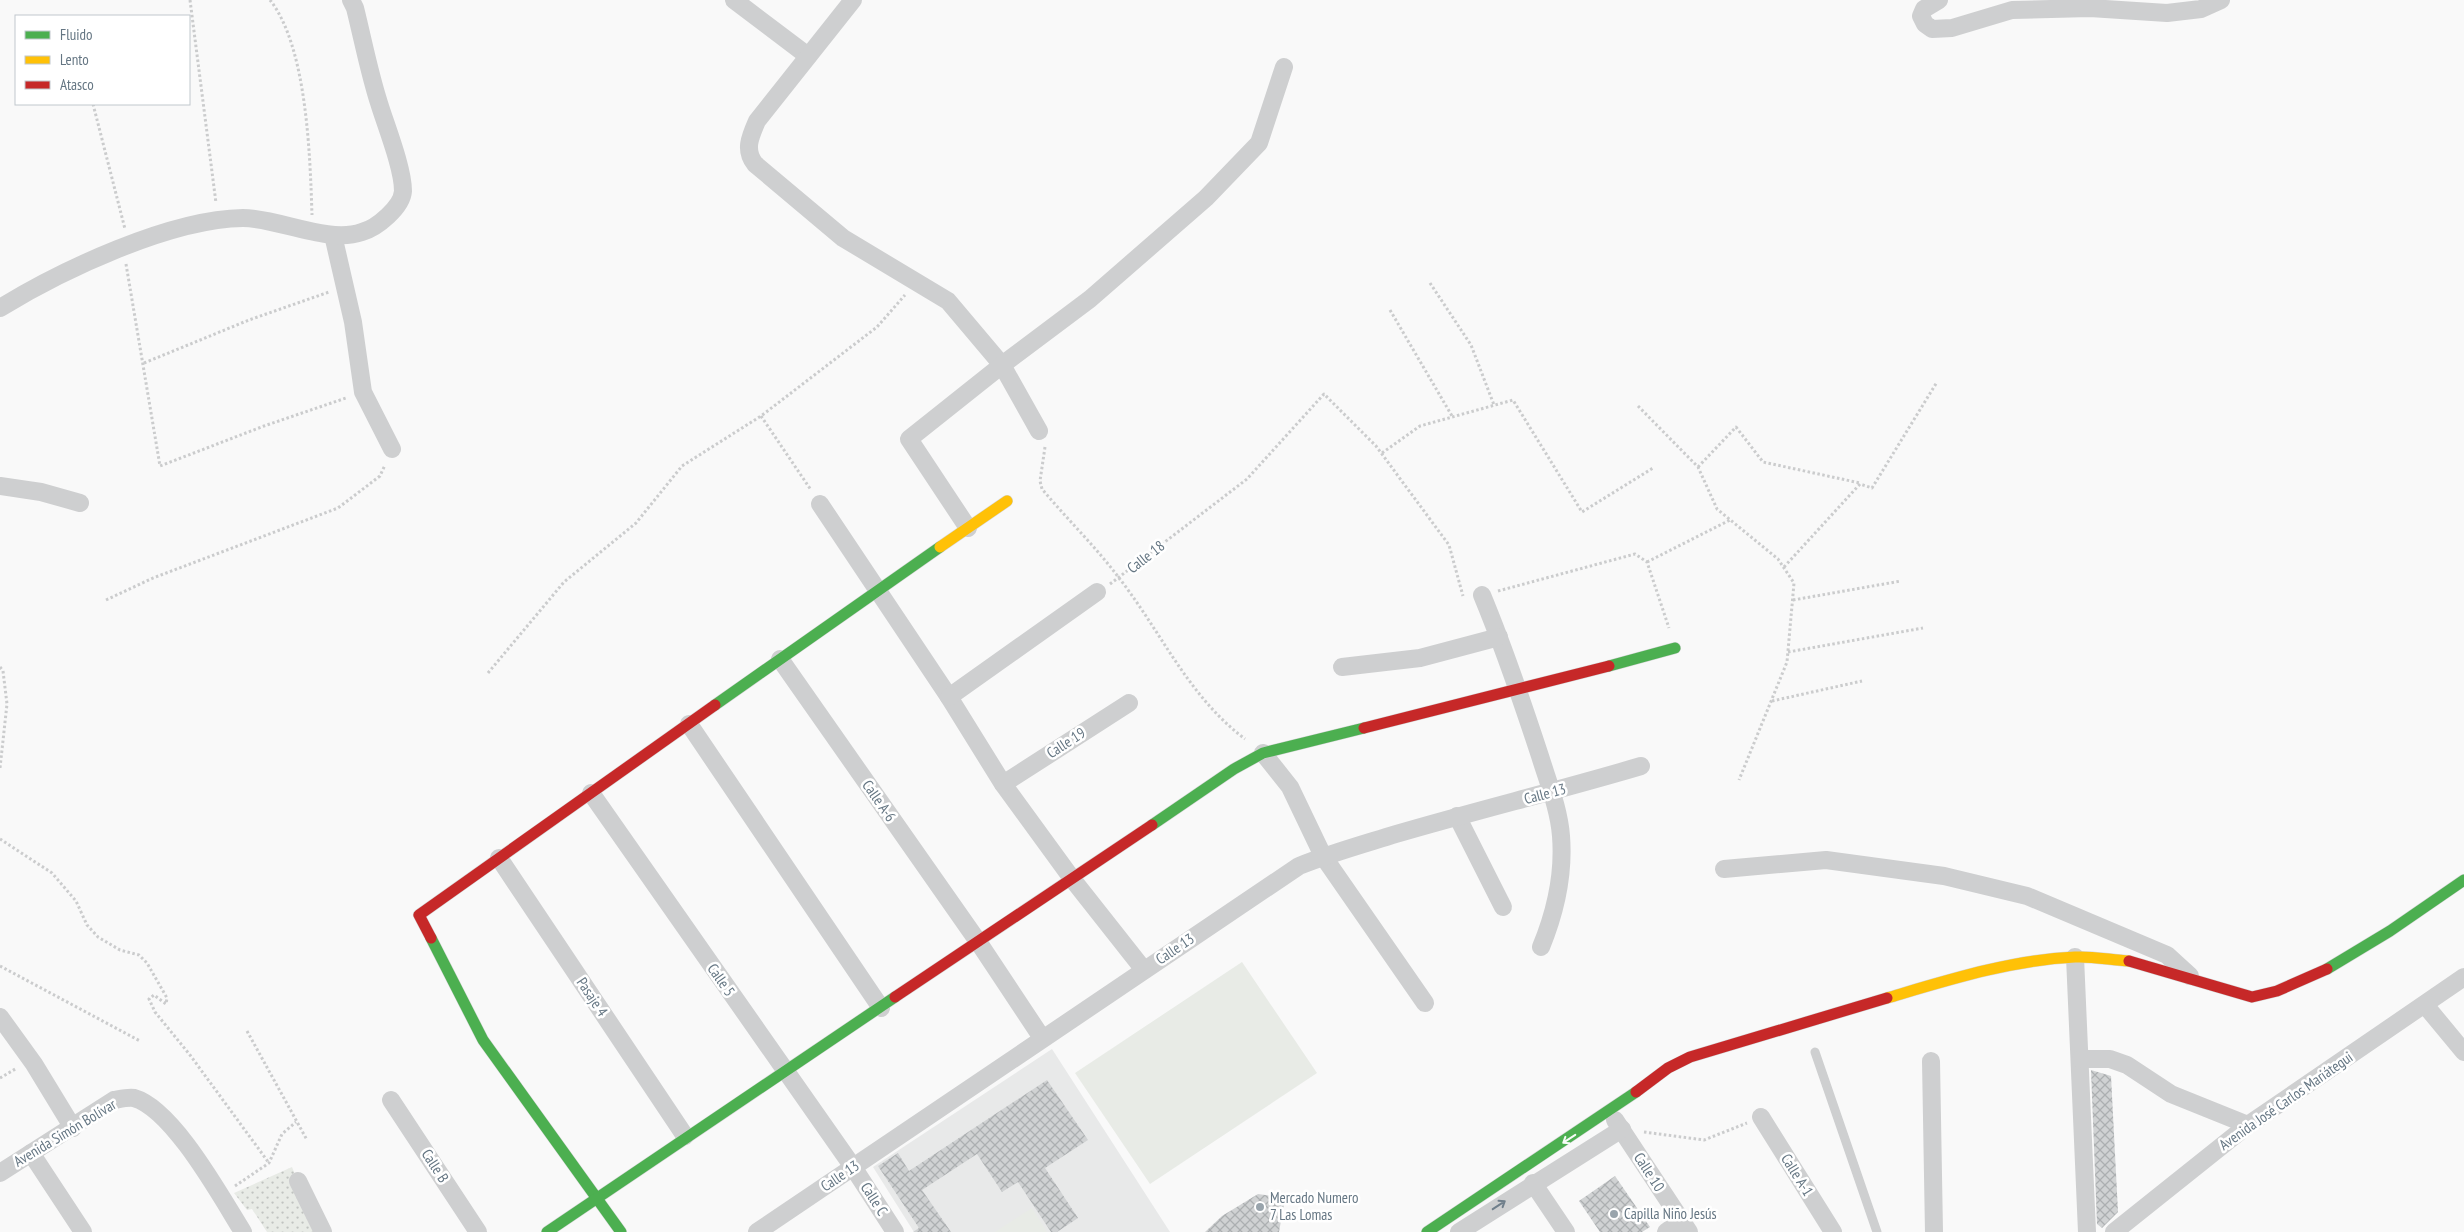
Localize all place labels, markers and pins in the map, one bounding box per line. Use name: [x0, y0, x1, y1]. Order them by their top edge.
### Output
place label: Mercado Numero 7 Las Lomas: [1270, 1188, 1359, 1224]
marker: Mercado Numero 7 Las Lomas: [1254, 1201, 1266, 1213]
place label: Capilla Niño Jesús: [1624, 1204, 1717, 1223]
marker: Capilla Niño Jesús: [1608, 1208, 1620, 1220]

